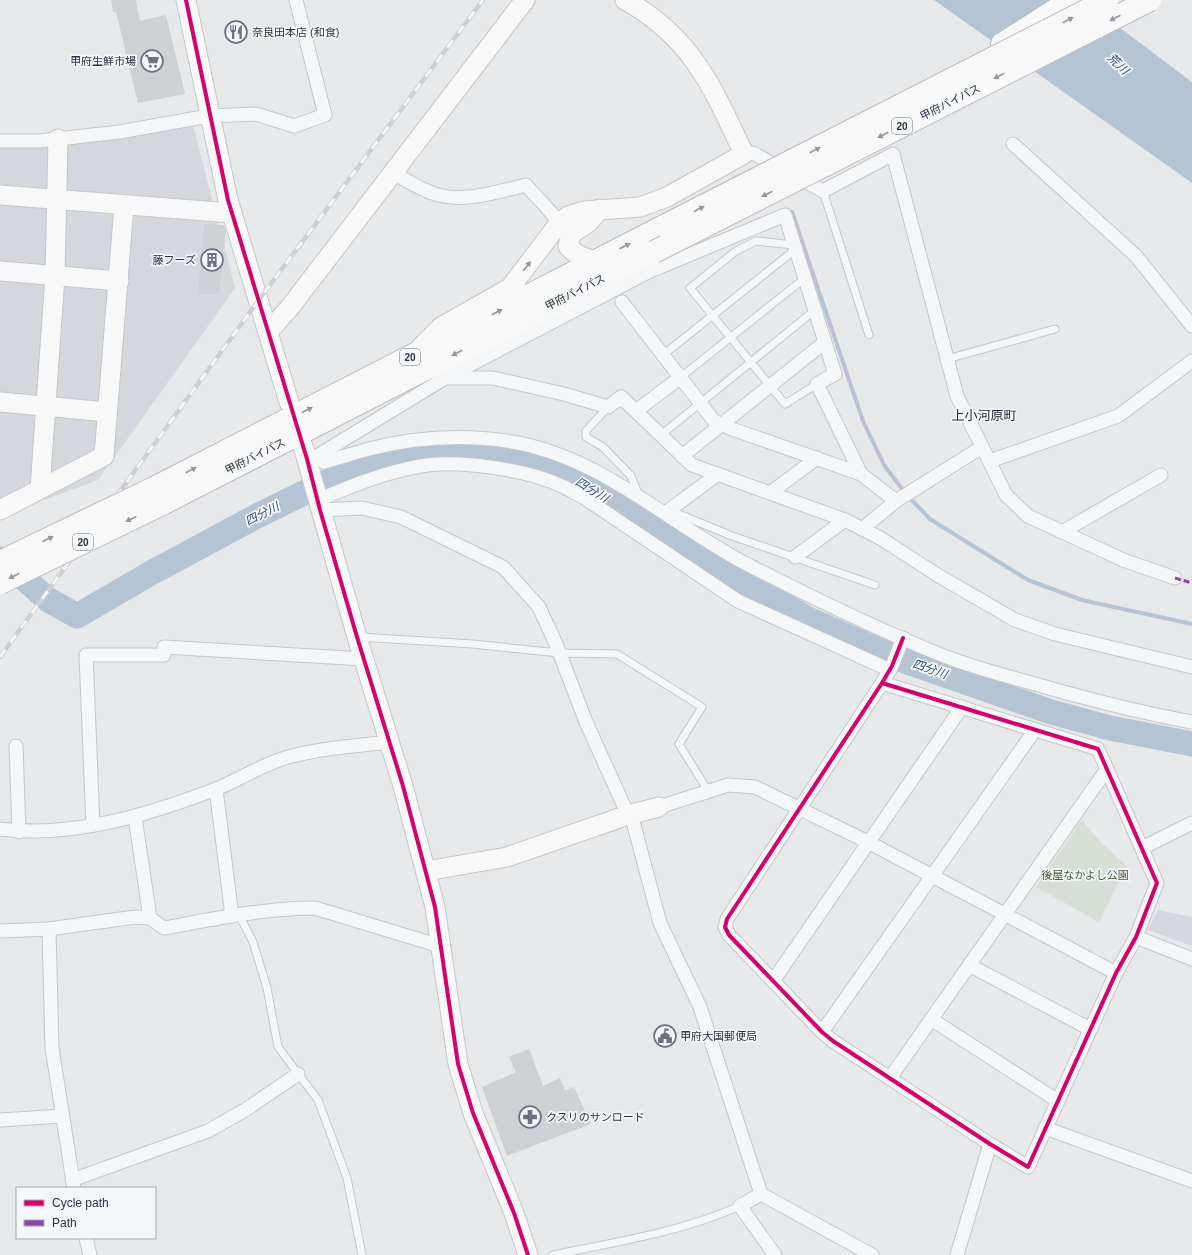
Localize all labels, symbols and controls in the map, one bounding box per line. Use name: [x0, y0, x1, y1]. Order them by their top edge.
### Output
one-way arrow: [1110, 14, 1121, 21]
one-way arrow: [1062, 17, 1073, 23]
restaurant icon: 奈良田本店 (和食): [223, 19, 249, 45]
place label: 奈良田本店 (和食): [252, 26, 339, 38]
supermarket icon: 甲府生鮮市場: [139, 48, 165, 74]
water label: 荒川: [1104, 51, 1133, 79]
place label: 甲府生鮮市場: [70, 55, 136, 67]
one-way arrow: [994, 73, 1005, 80]
street label: 甲府バイパス: [918, 82, 982, 122]
road number: 20: [892, 118, 912, 134]
one-way arrow: [878, 132, 889, 138]
one-way arrow: [809, 147, 821, 153]
one-way arrow: [762, 191, 773, 197]
one-way arrow: [693, 206, 705, 212]
one-way arrow: [619, 243, 631, 249]
building icon: 藤フーズ: [199, 247, 225, 273]
place label: 藤フーズ: [153, 254, 196, 266]
one-way arrow: [523, 260, 532, 271]
street label: 甲府バイパス: [543, 272, 607, 312]
one-way arrow: [491, 309, 503, 315]
road number: 20: [400, 349, 420, 365]
one-way arrow: [451, 350, 463, 356]
one-way arrow: [301, 407, 313, 413]
district label: 上小河原町: [951, 408, 1017, 423]
street label: 甲府バイパス: [223, 436, 287, 476]
one-way arrow: [185, 466, 197, 473]
water label: 四分川: [573, 475, 613, 507]
water label: 四分川: [243, 499, 283, 528]
one-way arrow: [125, 516, 136, 522]
road number: 20: [73, 534, 93, 550]
one-way arrow: [42, 536, 54, 542]
one-way arrow: [8, 573, 19, 579]
water label: 四分川: [911, 657, 951, 682]
park label: 後屋なかよし公園: [1041, 869, 1129, 881]
public building icon: 甲府大国郵便局: [652, 1023, 678, 1049]
place label: 甲府大国郵便局: [680, 1030, 757, 1042]
pharmacy icon: クスリのサンロード: [517, 1104, 543, 1130]
place label: クスリのサンロード: [546, 1111, 645, 1123]
legend: [16, 1187, 156, 1239]
text: Cycle path: [52, 1196, 109, 1210]
text: Path: [52, 1216, 77, 1230]

